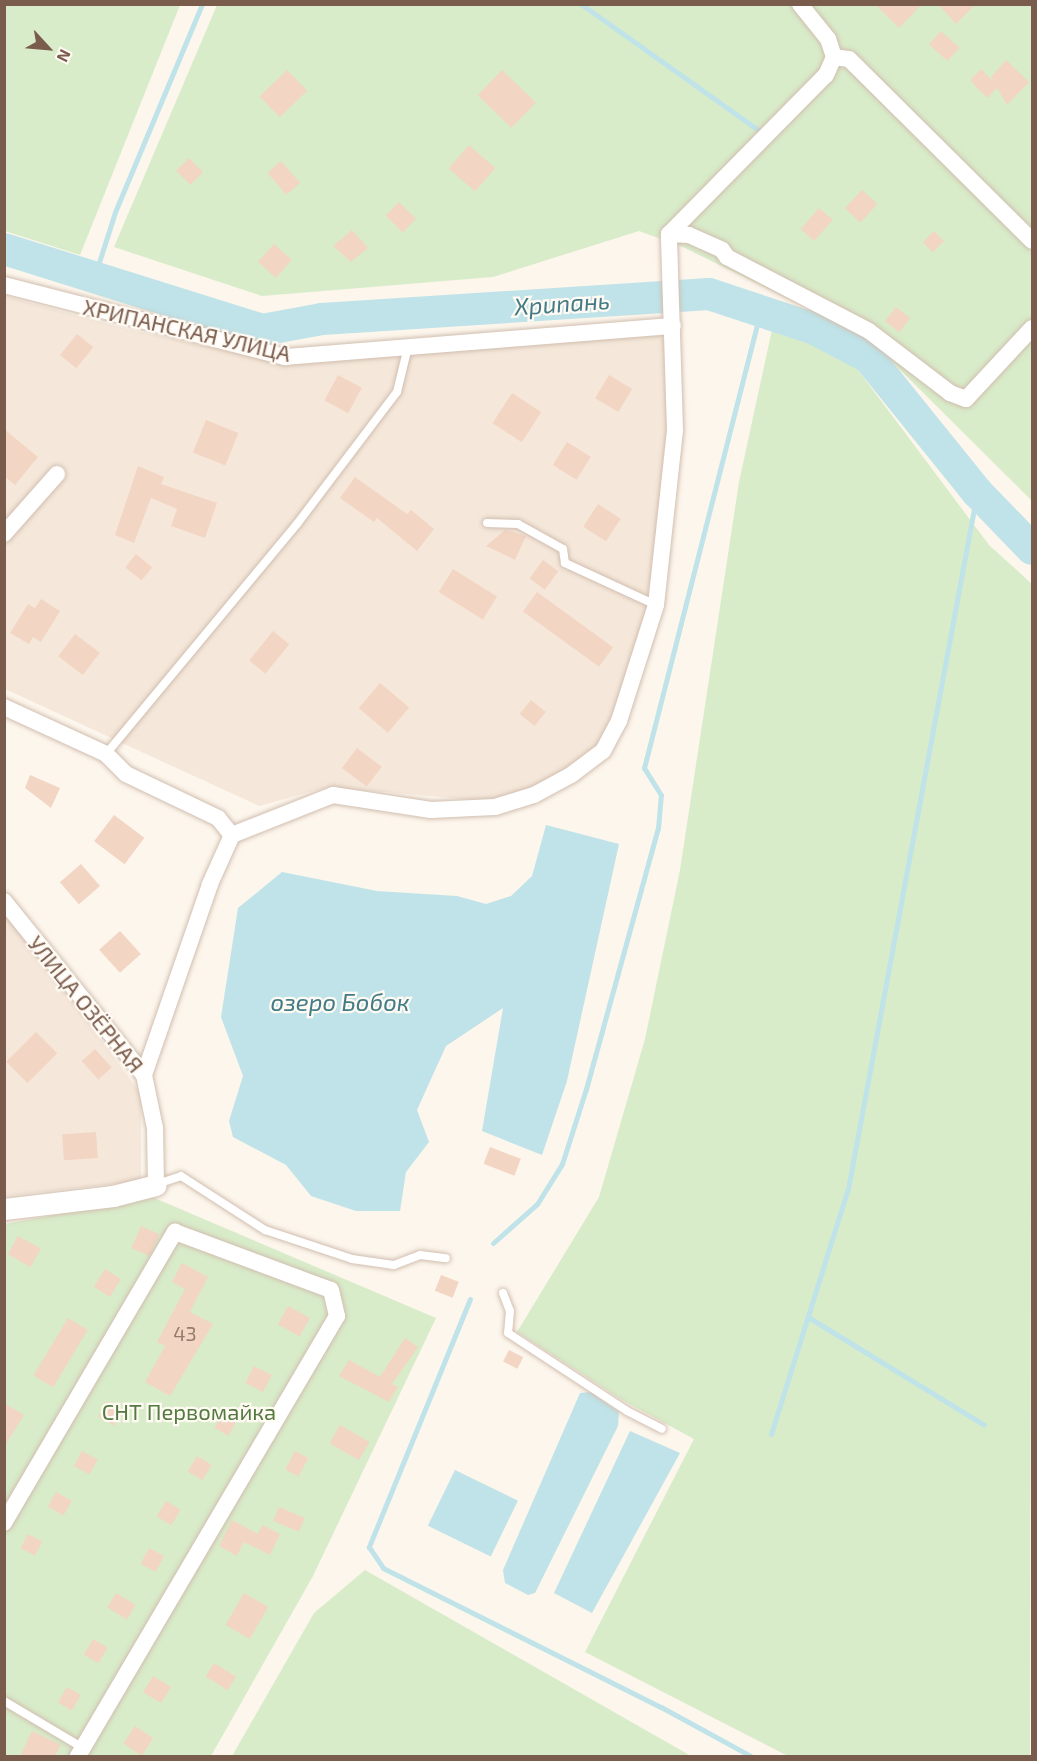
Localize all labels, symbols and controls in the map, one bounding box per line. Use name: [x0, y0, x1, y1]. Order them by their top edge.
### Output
north arrow: [18, 18, 78, 78]
text: N: [54, 47, 76, 65]
water label: Хрипань: [513, 285, 611, 321]
street label: ХРИПАНСКАЯ УЛИЦА: [81, 293, 293, 367]
street label: УЛИЦА ОЗЁРНАЯ: [23, 930, 149, 1078]
water label: озеро Бобок: [270, 988, 410, 1016]
house number: 43: [173, 1321, 197, 1345]
park label: СНТ Первомайка: [102, 1399, 276, 1425]

